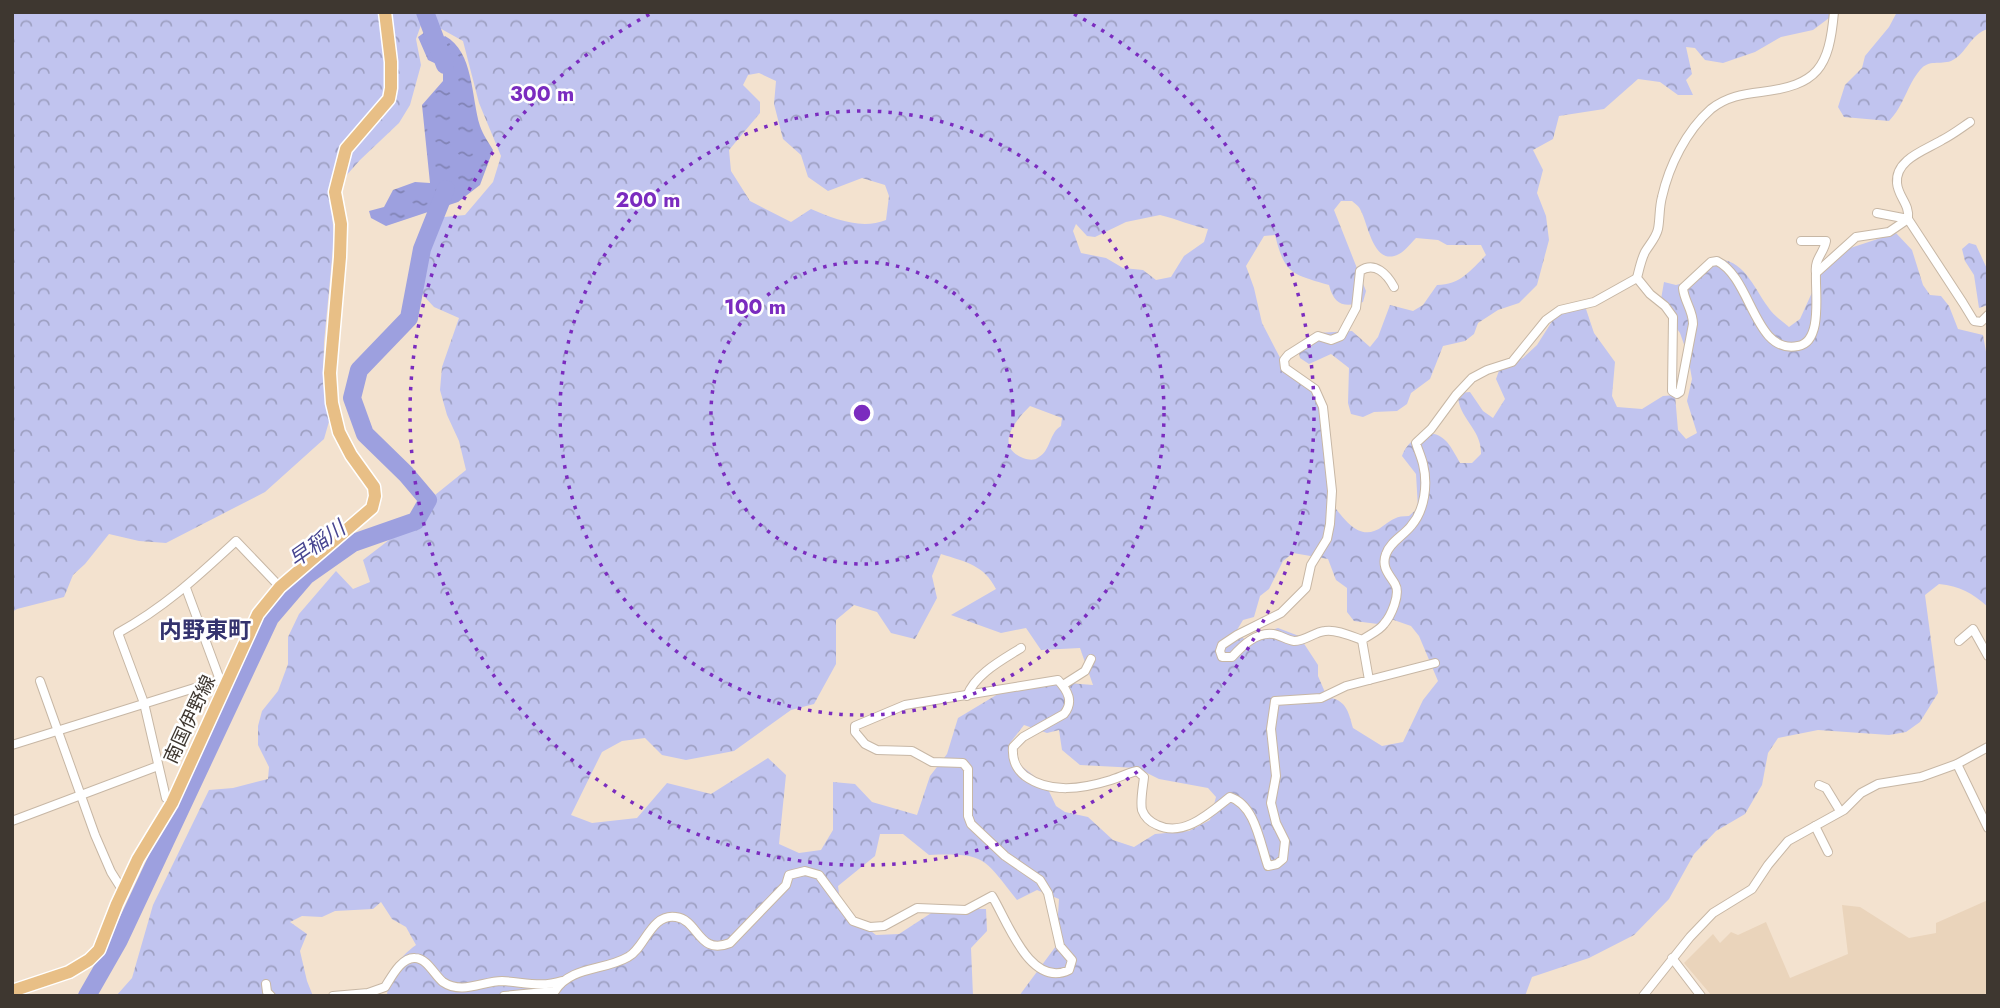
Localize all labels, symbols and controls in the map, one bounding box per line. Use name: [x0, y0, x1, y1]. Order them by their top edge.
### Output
text: 300 m: [510, 79, 574, 109]
text: 200 m: [615, 185, 681, 215]
text: 100 m: [724, 292, 786, 322]
centre of rings: [850, 401, 874, 425]
water label: 早稲川: [283, 512, 353, 574]
district label: 内野東町: [159, 613, 251, 647]
street label: 南国伊野線: [157, 670, 222, 768]

